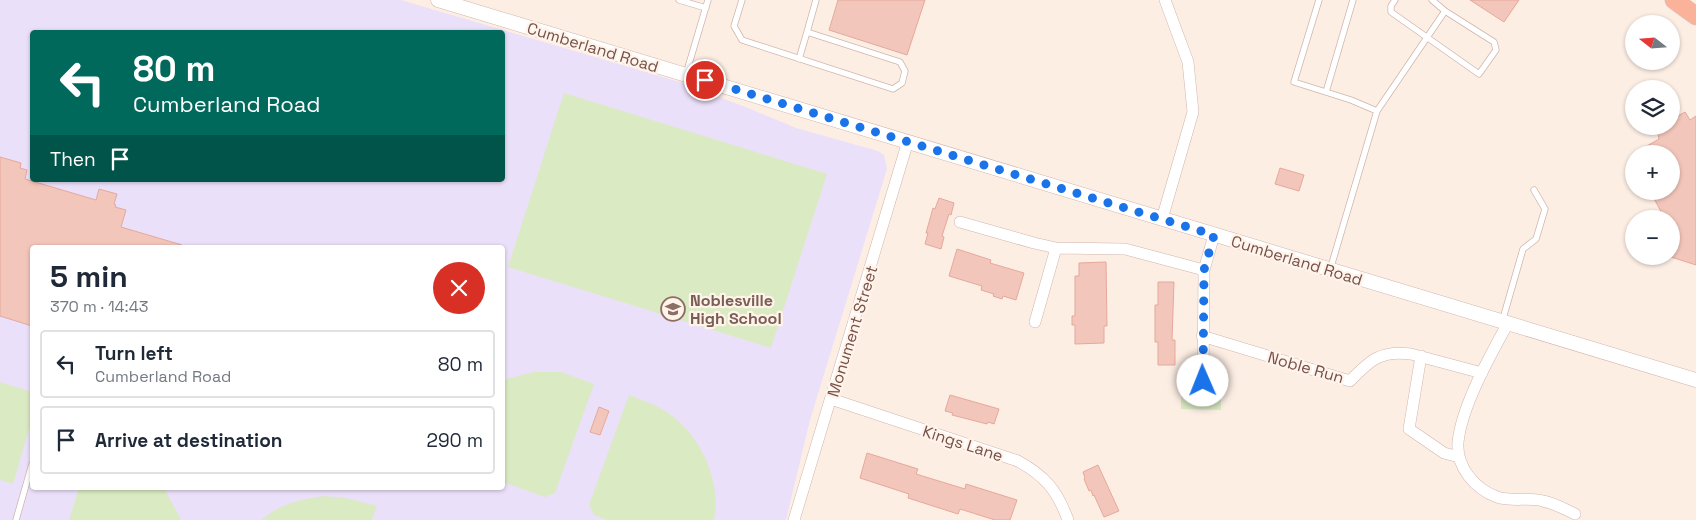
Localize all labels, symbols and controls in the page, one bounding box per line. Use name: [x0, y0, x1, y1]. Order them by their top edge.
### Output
north arrow: [1625, 15, 1680, 70]
map controls: [1625, 15, 1680, 265]
street label: Cumberland Road: [525, 18, 661, 77]
text: 80 m: [133, 47, 215, 91]
icon: left: [50, 50, 115, 115]
pin: [684, 59, 726, 101]
icon: arrive: [691, 66, 719, 94]
button: layers: [1625, 80, 1680, 135]
text: Cumberland Road: [133, 90, 320, 118]
icon: arrive: [106, 145, 134, 173]
button: +: [1625, 145, 1680, 200]
text: Then: [50, 147, 96, 172]
button: −: [1625, 210, 1680, 265]
street label: Cumberland Road: [1229, 231, 1365, 290]
text: 5 min: [50, 257, 128, 296]
button: close: [433, 262, 485, 314]
street label: Monument Street: [822, 263, 882, 399]
place label: Noblesville High School: [690, 290, 782, 329]
text: 370 m · 14:43: [50, 296, 148, 317]
school or university icon: Noblesville High School: [660, 296, 686, 322]
text: Turn left: [95, 341, 173, 366]
street label: Noble Run: [1265, 347, 1346, 388]
icon: left: [52, 350, 80, 378]
text: 80 m: [438, 352, 483, 377]
position arrow: [1176, 354, 1228, 406]
text: Cumberland Road: [95, 366, 231, 387]
street label: Kings Lane: [920, 421, 1006, 466]
icon: arrive: [52, 426, 80, 454]
text: Arrive at destination: [95, 428, 283, 453]
text: 290 m: [427, 428, 483, 453]

